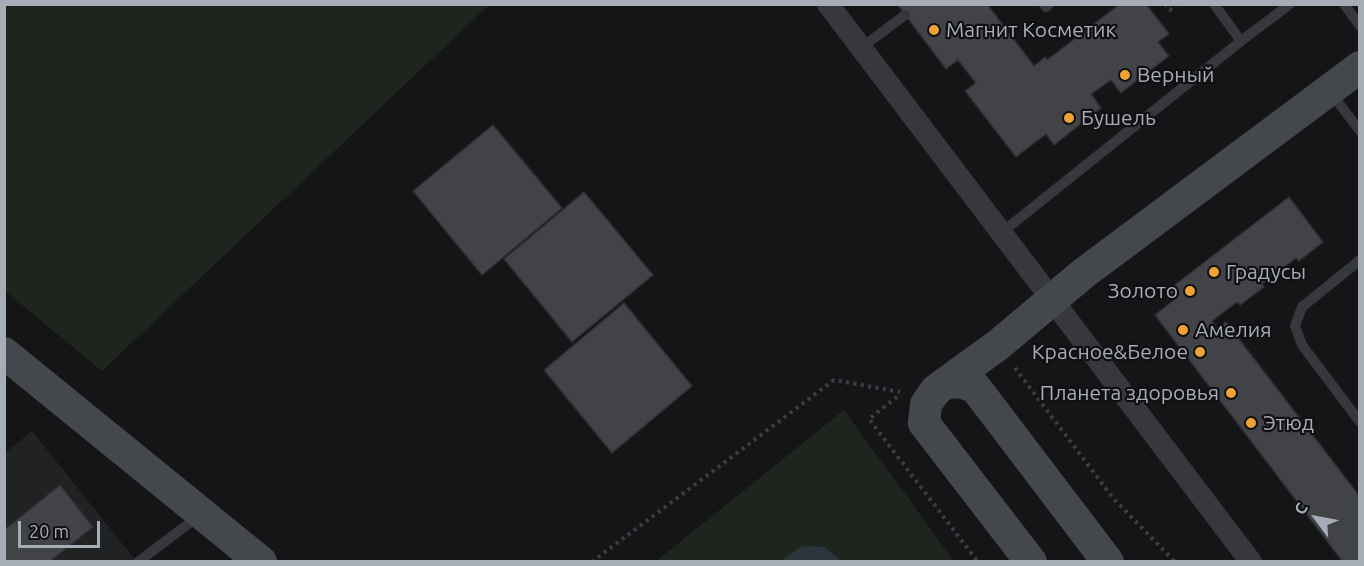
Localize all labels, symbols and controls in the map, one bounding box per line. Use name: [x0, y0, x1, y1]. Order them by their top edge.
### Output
place label: Магнит Косметик: [946, 17, 1116, 43]
marker: Магнит Косметик: [927, 23, 941, 37]
place label: Верный: [1137, 62, 1215, 88]
marker: Верный: [1118, 68, 1132, 82]
place label: Бушель: [1081, 105, 1156, 131]
marker: Бушель: [1062, 111, 1076, 125]
place label: Градусы: [1226, 259, 1306, 285]
marker: Градусы: [1207, 265, 1221, 279]
place label: Золото: [1108, 278, 1178, 304]
marker: Золото: [1183, 284, 1197, 298]
place label: Амелия: [1195, 317, 1272, 343]
marker: Амелия: [1176, 323, 1190, 337]
place label: Красное&Белое: [1032, 339, 1188, 365]
marker: Красное&Белое: [1193, 345, 1207, 359]
place label: Планета здоровья: [1040, 380, 1219, 406]
marker: Планета здоровья: [1224, 386, 1238, 400]
place label: Этюд: [1263, 410, 1314, 436]
marker: Этюд: [1244, 416, 1258, 430]
north arrow: [1286, 488, 1346, 548]
text: С: [1290, 499, 1311, 518]
scale bar: [21, 509, 104, 547]
text: 20 m: [29, 521, 69, 541]

